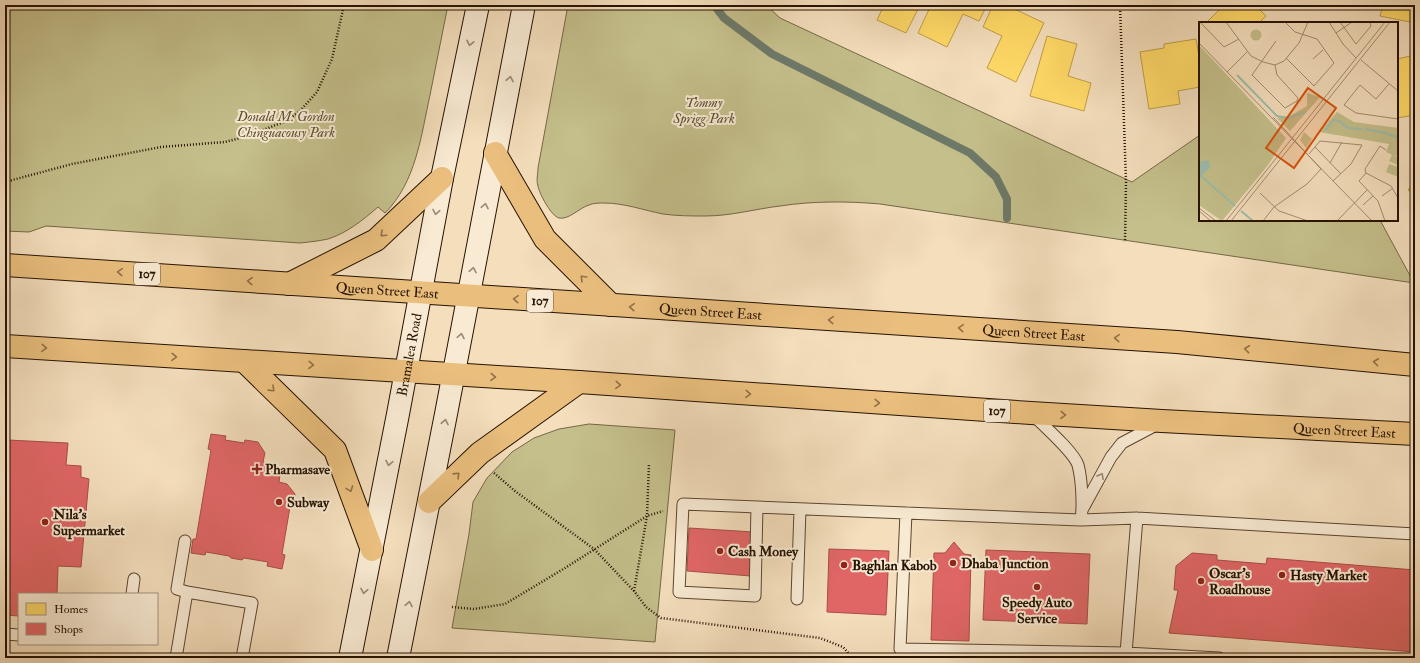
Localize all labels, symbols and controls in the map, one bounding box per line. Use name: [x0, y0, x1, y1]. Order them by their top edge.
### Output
inset map: [1199, 22, 1398, 221]
one-way arrow: [467, 40, 475, 46]
one-way arrow: [505, 75, 513, 82]
park label: Tommy Sprigg Park: [672, 94, 735, 127]
park label: Donald M. Gordon Chinguacousy Park: [236, 108, 335, 141]
one-way arrow: [481, 203, 489, 209]
one-way arrow: [432, 209, 440, 215]
one-way arrow: [380, 229, 388, 237]
road number: 107: [134, 263, 160, 285]
one-way arrow: [469, 267, 477, 273]
one-way arrow: [117, 268, 123, 277]
one-way arrow: [580, 275, 588, 283]
one-way arrow: [247, 277, 253, 286]
street label: Queen Street East: [335, 278, 440, 302]
road number: 107: [527, 290, 553, 312]
one-way arrow: [513, 295, 519, 304]
street label: Queen Street East: [659, 299, 763, 323]
one-way arrow: [629, 302, 635, 311]
street label: Bramalea Road: [393, 312, 425, 398]
one-way arrow: [828, 315, 834, 324]
street label: Queen Street East: [982, 321, 1086, 344]
one-way arrow: [958, 324, 964, 333]
one-way arrow: [456, 333, 465, 340]
one-way arrow: [1114, 334, 1120, 343]
one-way arrow: [41, 344, 47, 353]
one-way arrow: [1244, 345, 1250, 354]
one-way arrow: [171, 352, 177, 361]
one-way arrow: [1373, 357, 1379, 366]
one-way arrow: [308, 361, 314, 370]
one-way arrow: [489, 373, 496, 382]
one-way arrow: [615, 380, 621, 389]
one-way arrow: [267, 384, 275, 392]
one-way arrow: [745, 389, 751, 398]
one-way arrow: [874, 398, 880, 407]
road number: 107: [984, 400, 1010, 422]
one-way arrow: [1060, 411, 1066, 420]
one-way arrow: [440, 419, 448, 425]
street label: Queen Street East: [1292, 419, 1397, 442]
one-way arrow: [385, 460, 393, 466]
place label: Pharmasave: [265, 461, 330, 478]
marker: Pharmasave: [252, 464, 262, 474]
one-way arrow: [452, 472, 460, 480]
one-way arrow: [1096, 473, 1103, 480]
one-way arrow: [345, 486, 353, 493]
place label: Subway: [287, 494, 330, 512]
marker: Subway: [274, 497, 284, 507]
place label: Nila’s Supermarket: [52, 506, 125, 540]
marker: Nila’s Supermarket: [40, 517, 50, 527]
place label: Cash Money: [728, 543, 799, 561]
marker: Cash Money: [715, 546, 725, 556]
place label: Dhaba Junction: [961, 555, 1049, 573]
place label: Baghlan Kabob: [852, 557, 937, 575]
marker: Dhaba Junction: [948, 558, 958, 568]
marker: Baghlan Kabob: [839, 560, 849, 570]
place label: Oscar's Roadhouse: [1209, 565, 1270, 598]
place label: Hasty Market: [1290, 567, 1367, 585]
marker: Hasty Market: [1277, 570, 1287, 580]
marker: Oscar's Roadhouse: [1196, 576, 1206, 586]
marker: Speedy Auto Service: [1032, 582, 1042, 592]
one-way arrow: [360, 587, 368, 594]
legend: [18, 593, 158, 645]
place label: Speedy Auto Service: [1002, 594, 1072, 627]
one-way arrow: [404, 601, 413, 607]
text: Homes: [54, 602, 88, 617]
text: Shops: [54, 622, 83, 637]

